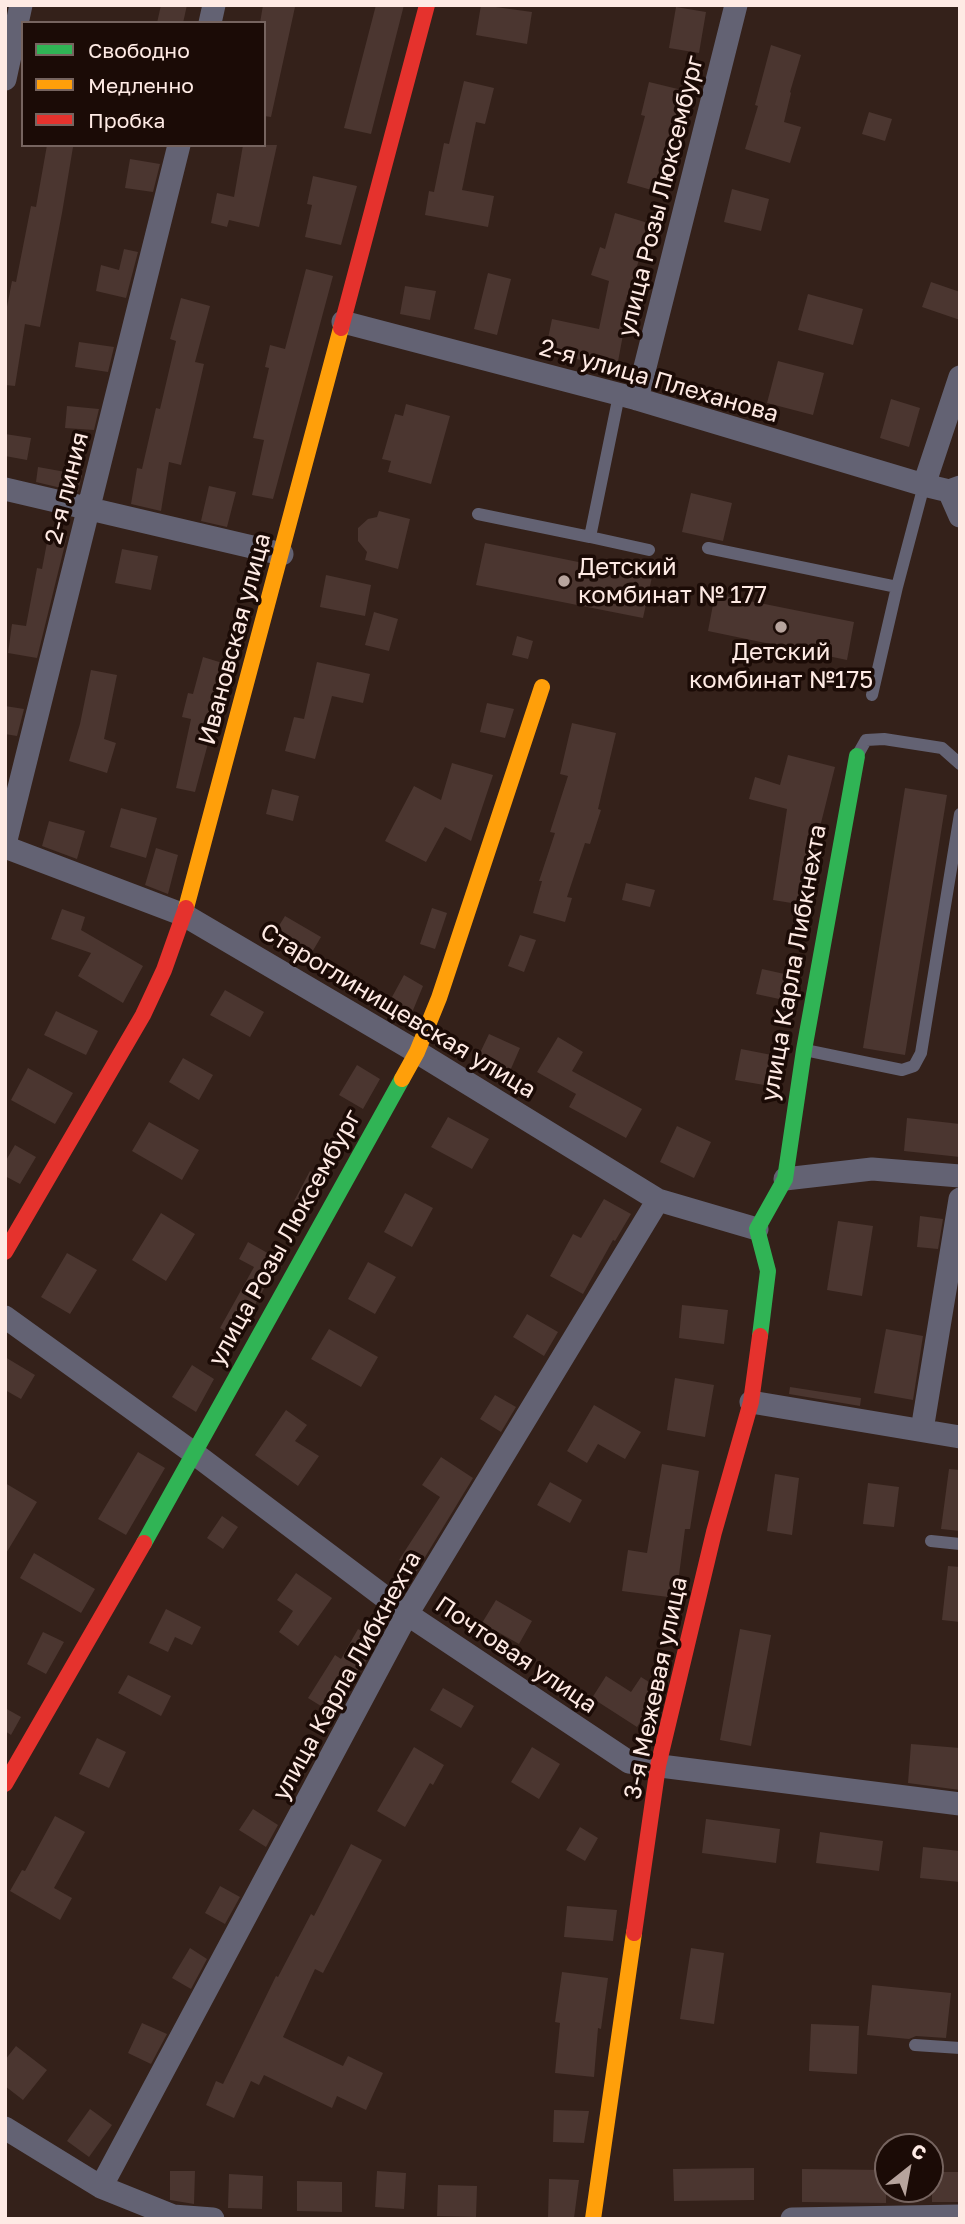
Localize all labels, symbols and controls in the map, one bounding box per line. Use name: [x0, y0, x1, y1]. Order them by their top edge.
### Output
legend: [21, 21, 266, 147]
text: Свободно: [88, 37, 190, 63]
street label: улица Розы Люксембург: [612, 52, 710, 340]
text: Медленно: [88, 72, 194, 98]
text: Пробка: [88, 107, 166, 133]
street label: 2-я улица Плеханова: [536, 333, 782, 429]
street label: 2-я линия: [39, 429, 95, 547]
street label: Ивановская улица: [193, 530, 277, 748]
place label: Детский комбинат № 177: [578, 553, 767, 609]
marker: Детский комбинат № 177: [556, 573, 572, 589]
marker: Детский комбинат №175: [773, 619, 789, 635]
place label: Детский комбинат №175: [689, 638, 873, 694]
street label: улица Карла Либкнехта: [755, 822, 833, 1104]
street label: Староглинищевская улица: [255, 917, 541, 1105]
street label: улица Розы Люксембург: [202, 1105, 368, 1371]
street label: улица Карла Либкнехта: [266, 1546, 428, 1806]
street label: 3-я Межевая улица: [618, 1574, 694, 1802]
street label: Почтовая улица: [430, 1590, 602, 1720]
north arrow: [874, 2133, 944, 2203]
text: С: [907, 2138, 931, 2165]

